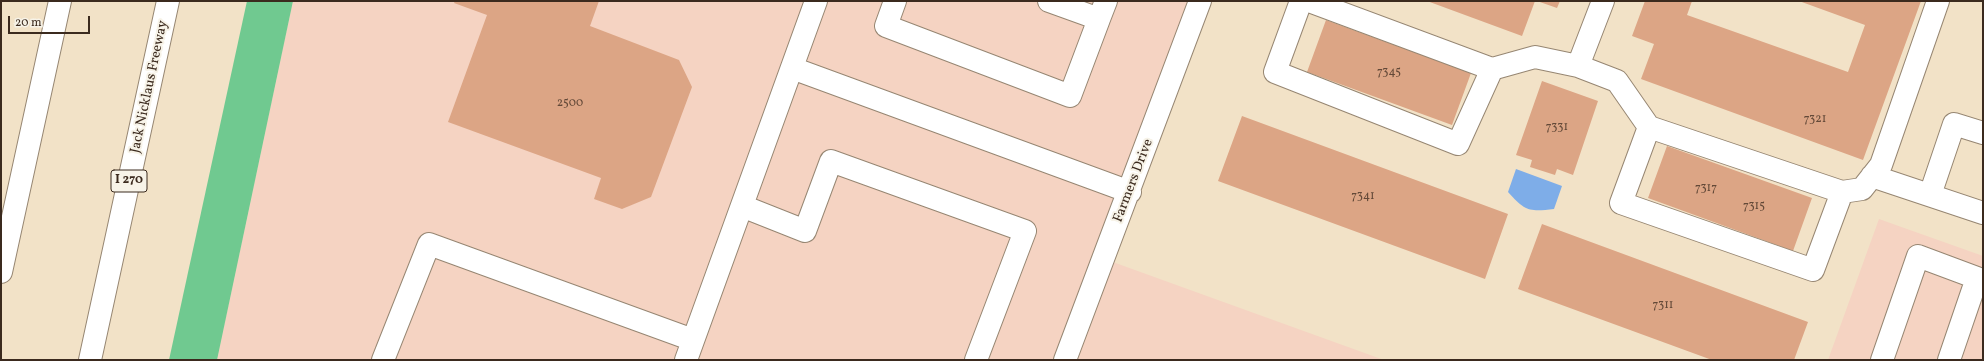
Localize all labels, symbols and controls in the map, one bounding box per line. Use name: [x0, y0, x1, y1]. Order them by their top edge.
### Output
scale bar: [10, 8, 92, 34]
text: 20 m: [15, 15, 42, 31]
street label: Jack Nicklaus Freeway: [128, 19, 172, 155]
house number: 7345: [1377, 66, 1401, 80]
house number: 2500: [557, 97, 583, 111]
house number: 7321: [1804, 113, 1826, 127]
house number: 7331: [1546, 121, 1568, 135]
street label: Farmers Drive: [1110, 137, 1158, 225]
road number: I 270: [111, 170, 147, 192]
house number: 7317: [1695, 182, 1717, 196]
house number: 7341: [1351, 190, 1375, 204]
house number: 7315: [1743, 200, 1765, 214]
house number: 7311: [1653, 299, 1673, 313]

